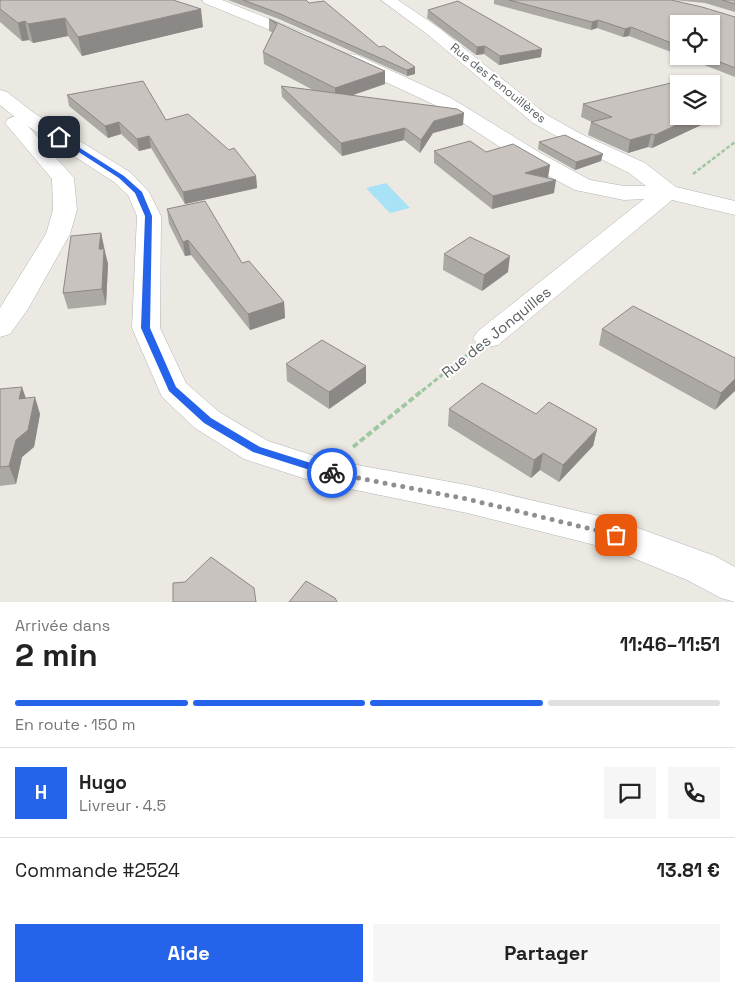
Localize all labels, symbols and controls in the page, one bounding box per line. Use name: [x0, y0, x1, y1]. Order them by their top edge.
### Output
map controls: [670, 15, 720, 125]
button: locate: [670, 15, 720, 65]
street label: Rue des Fenouillères: [447, 39, 549, 127]
button: layers: [670, 75, 720, 125]
pin: [38, 116, 80, 158]
icon: home: [45, 123, 73, 151]
street label: Rue des Jonquilles: [437, 282, 555, 382]
courier: [307, 448, 357, 498]
icon: bike: [318, 459, 346, 487]
pin: [595, 514, 637, 556]
icon: bag: [602, 521, 630, 549]
text: Arrivée dans: [15, 615, 110, 636]
text: 11:46–11:51: [620, 632, 720, 657]
text: 2 min: [15, 635, 98, 675]
text: En route · 150 m: [15, 714, 136, 735]
button: chat: [604, 767, 656, 819]
button: phone: [668, 767, 720, 819]
text: Hugo: [79, 770, 127, 795]
text: H: [35, 780, 47, 805]
text: Livreur · 4.5: [79, 795, 166, 816]
text: Commande #2524: [15, 858, 180, 883]
text: 13.81 €: [657, 858, 720, 883]
button: Aide: [15, 924, 363, 982]
button: Partager: [373, 924, 720, 982]

